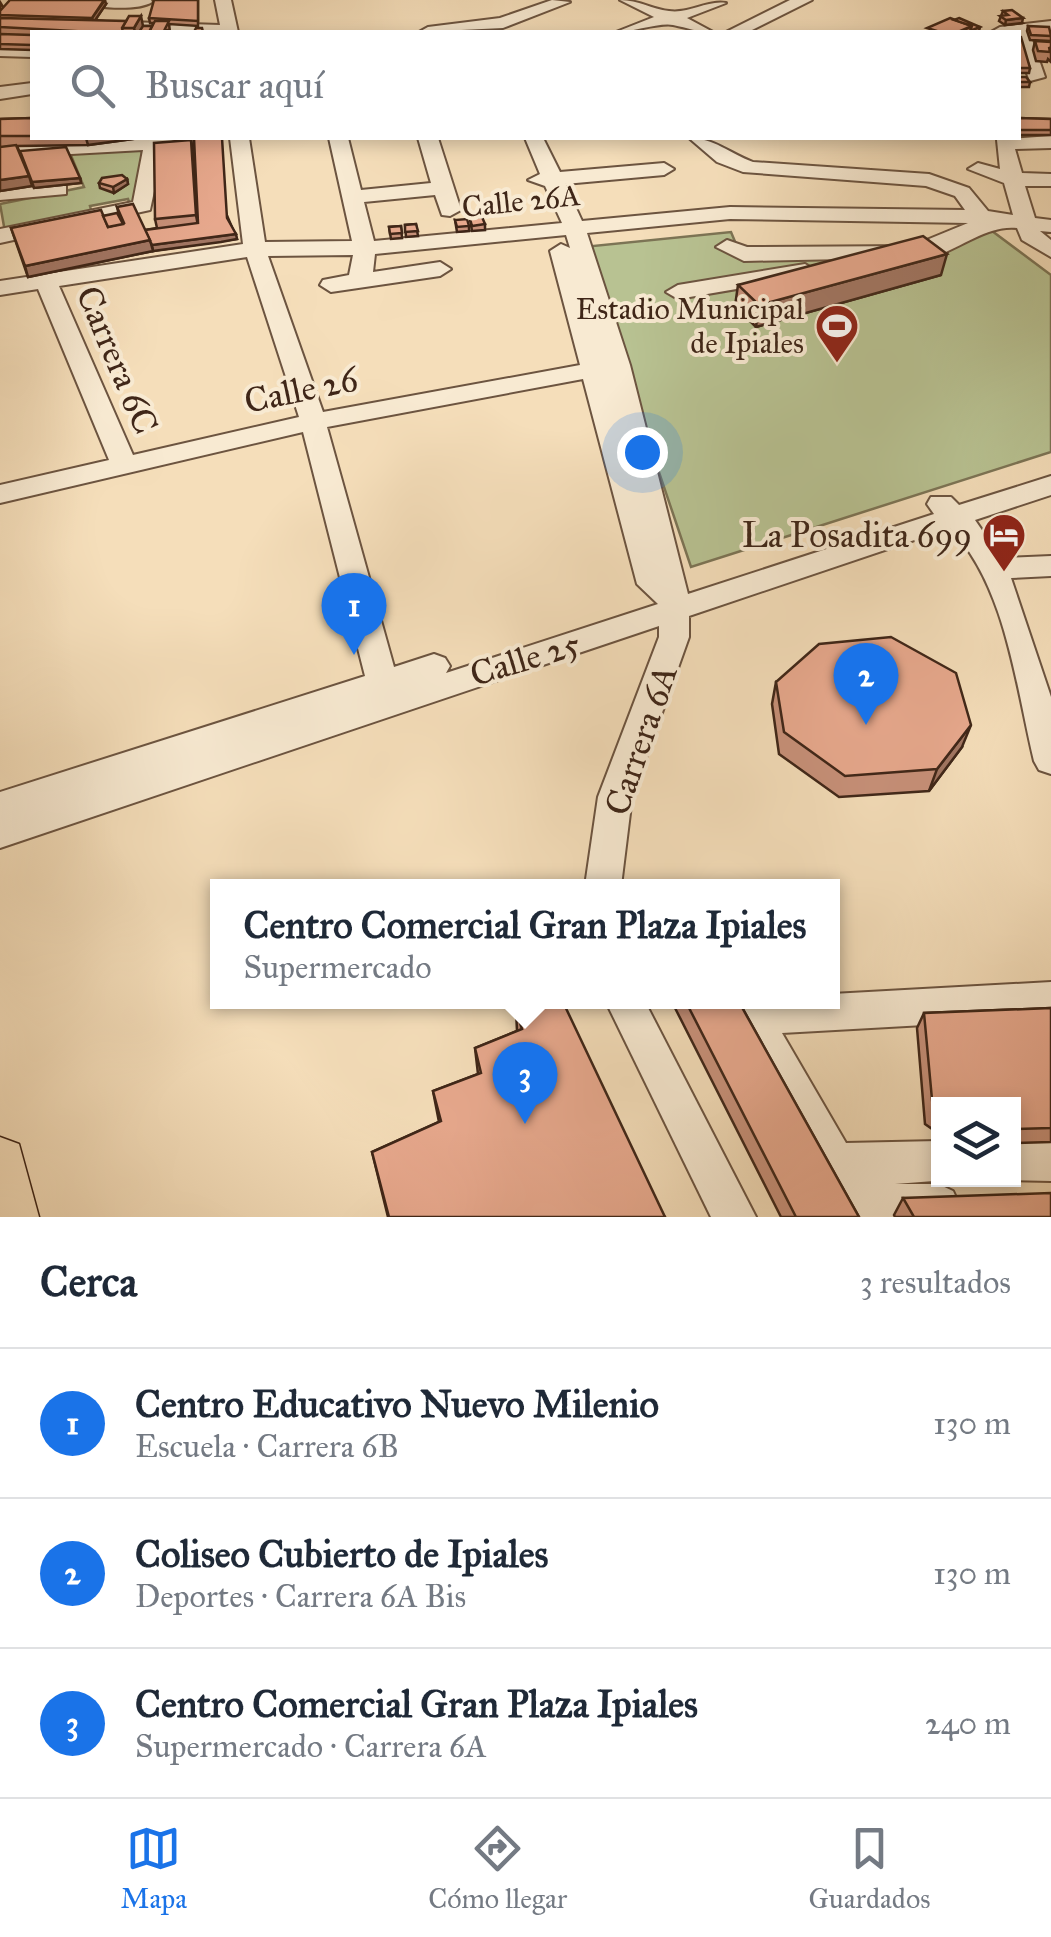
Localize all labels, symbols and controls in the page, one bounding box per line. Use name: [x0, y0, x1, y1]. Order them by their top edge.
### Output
search box: [30, 30, 1021, 140]
icon: search: [65, 58, 120, 113]
text: Buscar aquí: [145, 62, 324, 108]
street label: Calle 26A: [460, 177, 582, 225]
street label: Carrera 6C: [67, 280, 167, 440]
place label: Estadio Municipal de Ipiales: [576, 291, 805, 361]
sports icon: Estadio Municipal de Ipiales: [814, 303, 860, 364]
street label: Calle 26: [240, 357, 363, 423]
your location: [617, 427, 668, 478]
hotel icon: La Posadita 699: [981, 512, 1027, 573]
place label: La Posadita 699: [742, 514, 972, 557]
pin: 1: [322, 572, 386, 655]
street label: Calle 25: [465, 622, 585, 696]
pin: 2: [834, 642, 898, 725]
street label: Carrera 6A: [595, 659, 687, 821]
popup: [210, 879, 840, 1009]
text: Centro Comercial Gran Plaza Ipiales: [244, 902, 806, 948]
text: Supermercado: [244, 948, 432, 987]
pin: 3: [492, 1042, 558, 1124]
map controls: [931, 1097, 1021, 1187]
button: layers: [931, 1097, 1021, 1187]
text: Cerca: [40, 1256, 137, 1308]
text: 3 resultados: [860, 1263, 1011, 1302]
text: Centro Educativo Nuevo Milenio: [135, 1381, 659, 1427]
text: 1: [66, 1404, 79, 1443]
text: 130 m: [933, 1404, 1011, 1443]
text: Escuela · Carrera 6B: [135, 1427, 399, 1466]
text: Coliseo Cubierto de Ipiales: [135, 1531, 548, 1577]
text: 2: [65, 1554, 80, 1593]
text: 130 m: [933, 1554, 1011, 1593]
text: Deportes · Carrera 6A Bis: [135, 1577, 466, 1616]
text: Centro Comercial Gran Plaza Ipiales: [135, 1681, 698, 1727]
text: 3: [66, 1704, 79, 1743]
text: 240 m: [925, 1704, 1011, 1743]
text: Supermercado · Carrera 6A: [135, 1727, 487, 1766]
tab: Mapa: [121, 1821, 187, 1916]
tab: Cómo llegar: [428, 1821, 567, 1916]
tab: Guardados: [808, 1821, 930, 1916]

